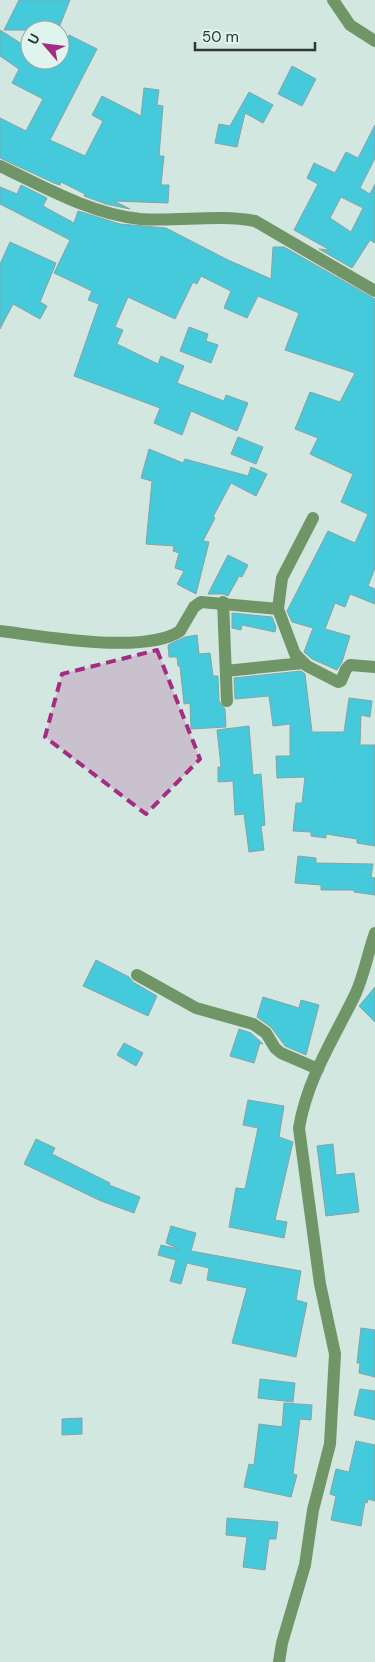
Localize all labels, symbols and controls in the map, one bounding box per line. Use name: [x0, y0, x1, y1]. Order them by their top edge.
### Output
north arrow: [20, 20, 70, 70]
scale bar: [195, 20, 315, 52]
text: 50 m: [202, 27, 239, 47]
text: U: [23, 30, 44, 47]

